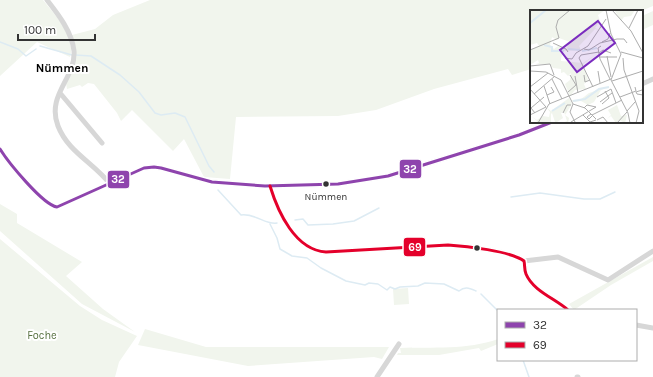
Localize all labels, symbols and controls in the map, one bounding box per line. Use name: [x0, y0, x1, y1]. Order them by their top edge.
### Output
inset map: [530, 10, 643, 123]
scale bar: [18, 16, 95, 42]
text: 100 m: [24, 23, 56, 37]
district label: Nümmen: [36, 61, 88, 75]
line badge: 32: [399, 159, 422, 179]
text: 32: [403, 163, 417, 176]
line badge: 32: [107, 170, 130, 189]
text: 32: [111, 173, 125, 186]
marker: Nümmen: [321, 179, 331, 189]
place label: Nümmen: [305, 191, 347, 203]
line badge: 69: [403, 237, 426, 257]
text: 69: [408, 241, 422, 254]
unlabelled marker: [472, 243, 482, 253]
legend: [497, 309, 637, 361]
text: 32: [533, 318, 547, 332]
park label: Foche: [27, 329, 57, 342]
text: 69: [533, 338, 547, 352]

